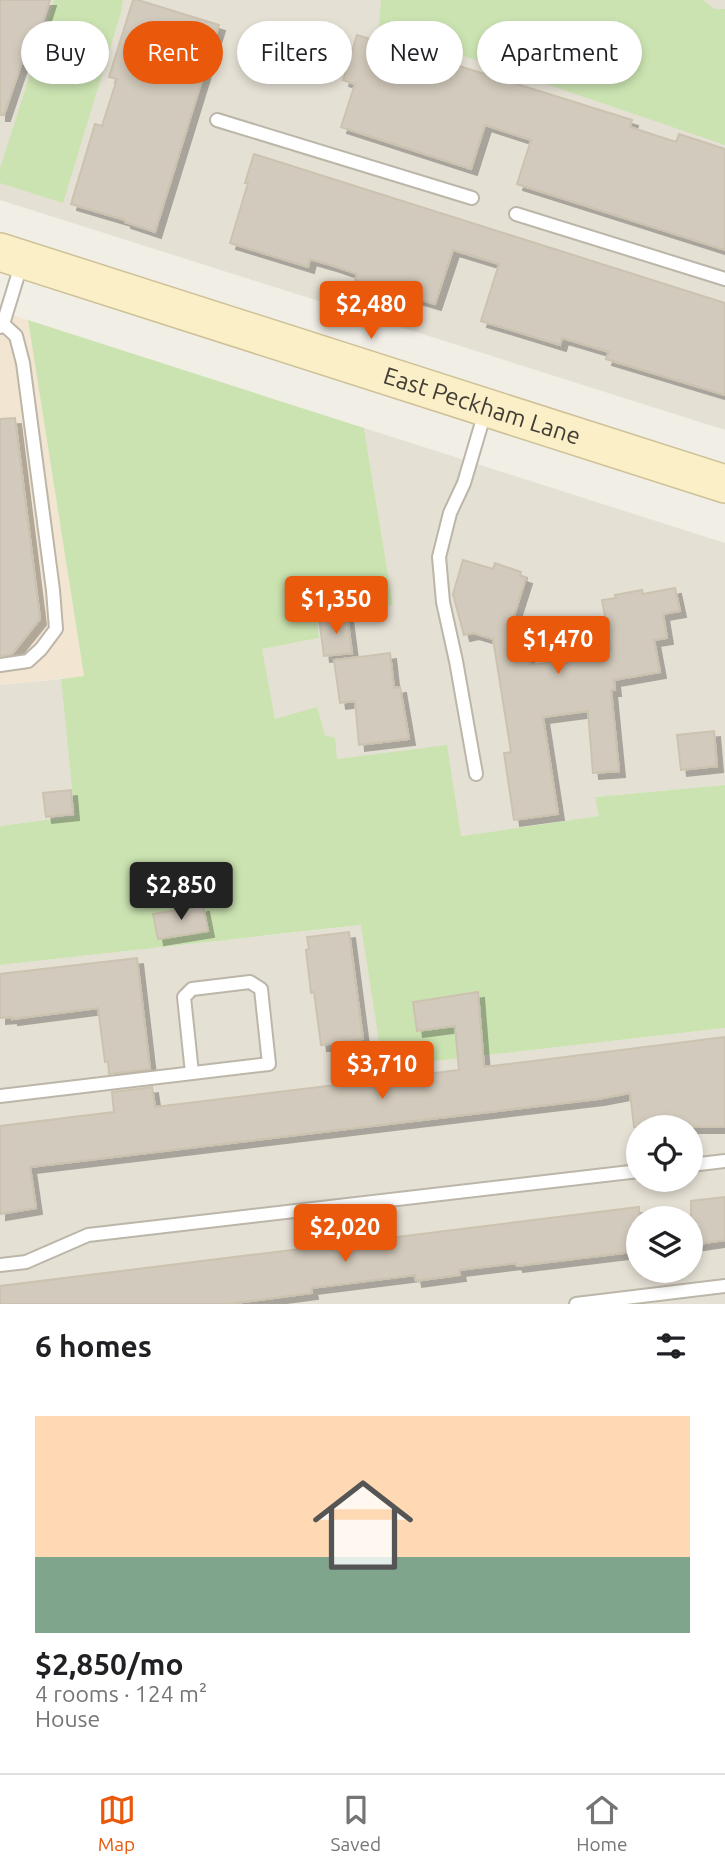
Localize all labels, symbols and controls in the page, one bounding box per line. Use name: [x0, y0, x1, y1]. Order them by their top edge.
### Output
chip: Buy: [21, 21, 109, 84]
chip: Rent: [123, 21, 223, 84]
chip: Filters: [237, 21, 352, 84]
chip: New: [366, 21, 463, 84]
chip: Apartment: [477, 21, 642, 84]
pin: $2,480: [314, 282, 428, 341]
text: $2,480: [336, 291, 406, 316]
street label: East Peckham Lane: [380, 362, 584, 450]
pin: $1,350: [279, 576, 393, 636]
text: $1,350: [301, 586, 371, 611]
pin: $1,470: [501, 616, 615, 676]
text: $1,470: [523, 626, 593, 651]
pin: $2,850: [124, 862, 238, 922]
text: $2,850: [146, 872, 216, 897]
pin: $3,710: [325, 1042, 439, 1101]
text: $3,710: [347, 1051, 417, 1076]
map controls: [626, 1115, 703, 1283]
button: locate: [626, 1115, 703, 1192]
pin: $2,020: [288, 1204, 402, 1264]
button: layers: [626, 1206, 703, 1283]
text: $2,020: [310, 1214, 380, 1239]
icon: filters: [652, 1327, 690, 1365]
text: 6 homes: [35, 1329, 152, 1363]
icon: home: [300, 1462, 426, 1588]
text: $2,850/mo: [35, 1647, 184, 1681]
text: 4 rooms · 124 m²: [35, 1681, 207, 1706]
text: House: [35, 1706, 100, 1731]
tab: Map: [98, 1791, 136, 1855]
tab: Saved: [331, 1791, 381, 1855]
tab: Home: [576, 1791, 627, 1855]

